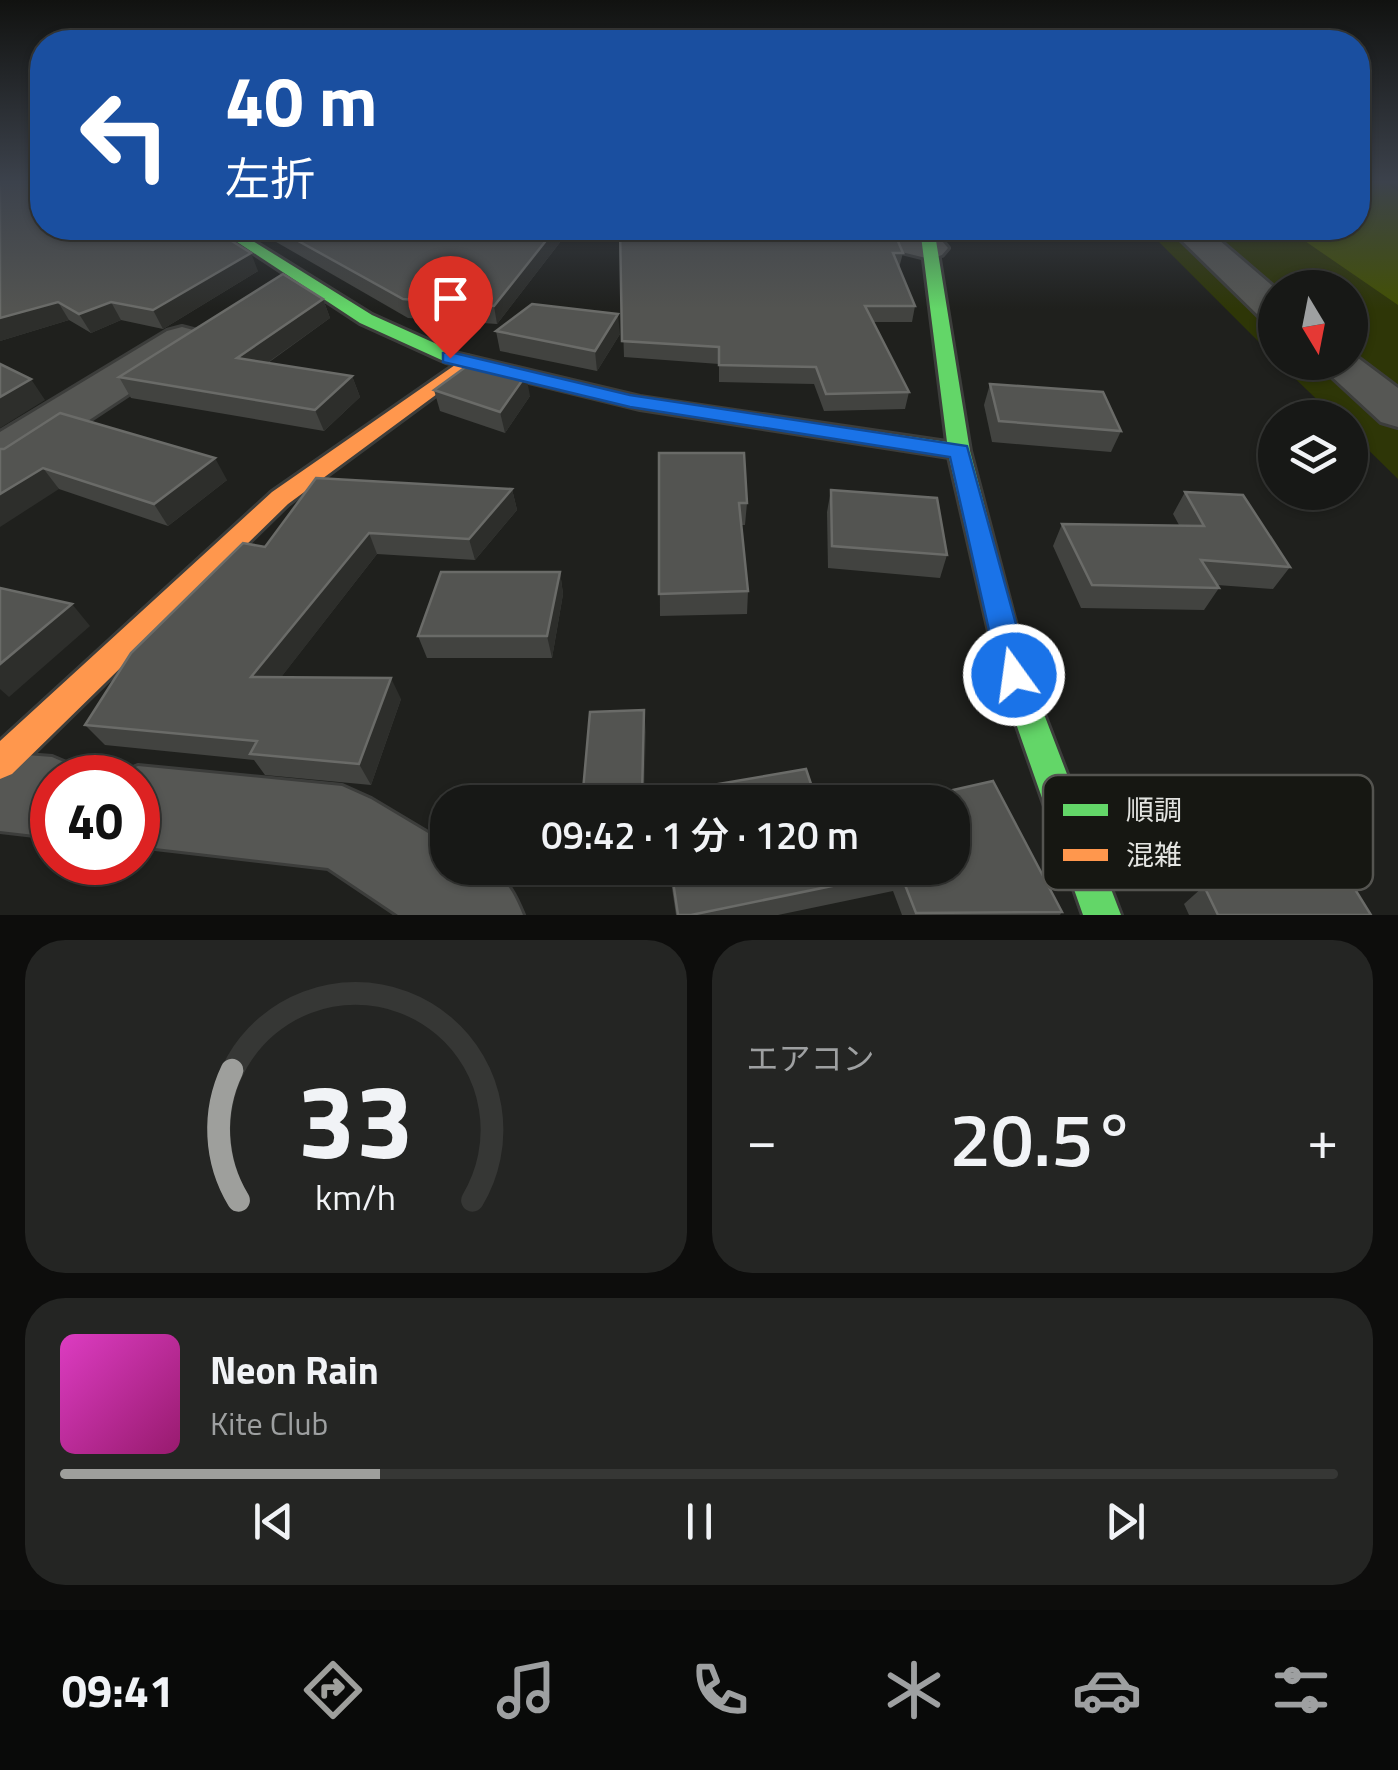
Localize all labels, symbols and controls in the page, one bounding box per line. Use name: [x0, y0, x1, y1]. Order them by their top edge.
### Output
text: 40 m: [225, 47, 378, 153]
icon: left: [60, 70, 190, 200]
text: 左折: [225, 144, 315, 212]
pin: [408, 256, 493, 359]
north arrow: [1258, 270, 1368, 380]
map controls: [1258, 270, 1368, 510]
icon: arrive: [423, 271, 478, 326]
button: layers: [1258, 400, 1368, 510]
position arrow: [962, 623, 1066, 727]
speed limit sign: 40: [30, 755, 160, 885]
legend: [1043, 775, 1373, 890]
text: 順調: [1126, 788, 1182, 831]
text: 09:42 · 1 分 · 120 m: [541, 806, 859, 864]
text: 混雑: [1126, 833, 1182, 876]
text: エアコン: [747, 1034, 875, 1082]
text: 33: [298, 1040, 414, 1198]
text: 20.5°: [949, 1081, 1135, 1195]
text: −: [747, 1097, 777, 1180]
text: +: [1307, 1097, 1338, 1180]
text: km/h: [315, 1169, 396, 1224]
text: Neon Rain: [210, 1341, 379, 1399]
text: Kite Club: [210, 1399, 328, 1447]
icon: previous: [246, 1494, 301, 1549]
icon: pause: [672, 1494, 727, 1549]
icon: next: [1098, 1494, 1153, 1549]
icon: directions: [298, 1655, 368, 1725]
icon: music: [491, 1655, 561, 1725]
icon: phone: [685, 1655, 755, 1725]
icon: climate: [879, 1655, 949, 1725]
icon: car: [1072, 1655, 1142, 1725]
icon: filters: [1266, 1655, 1336, 1725]
text: 09:41: [62, 1656, 174, 1724]

